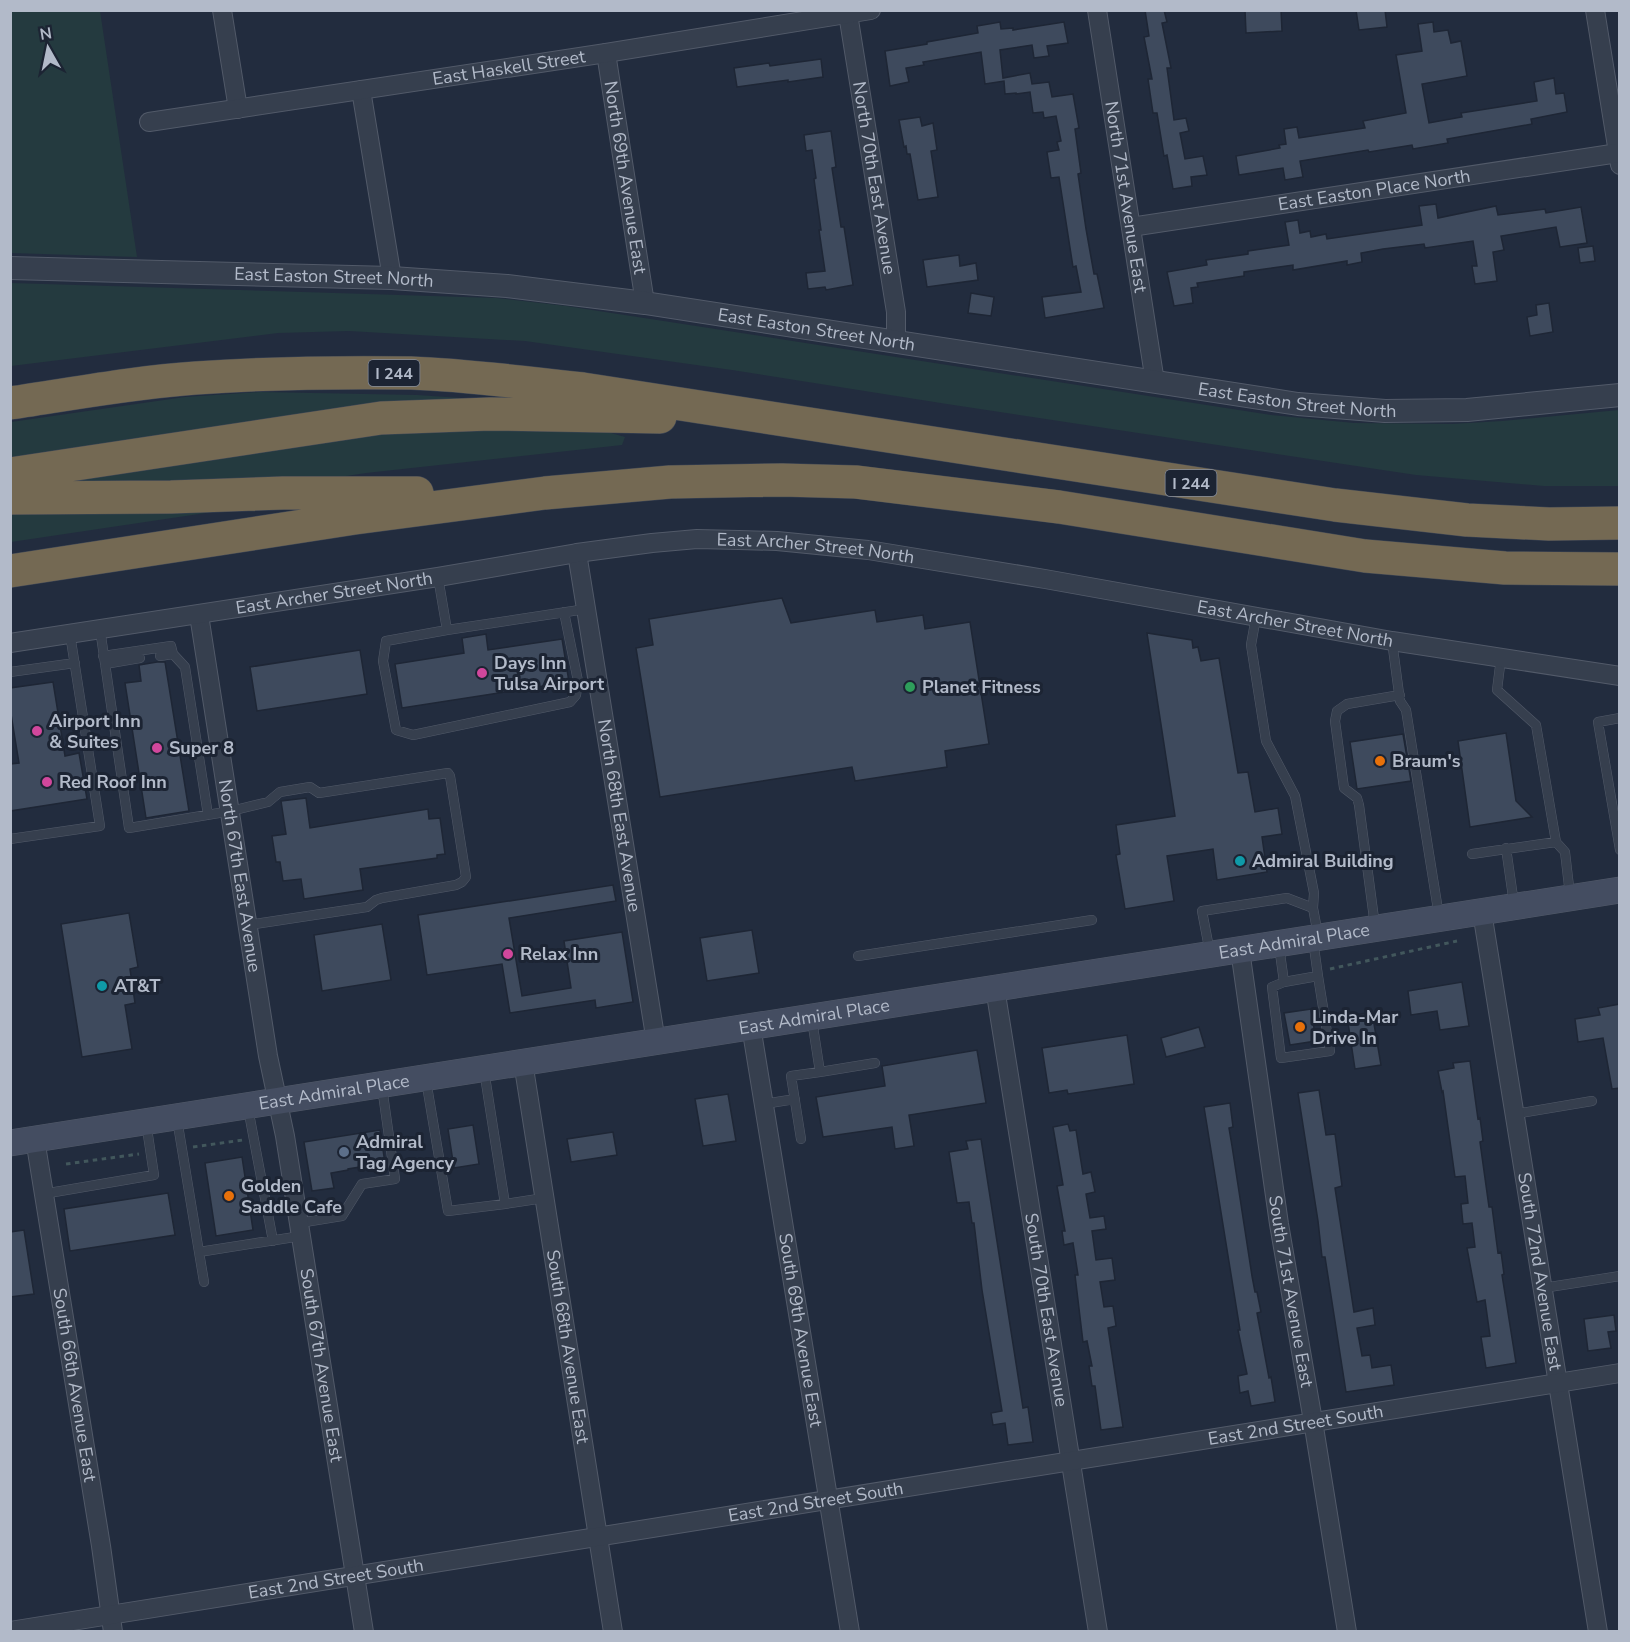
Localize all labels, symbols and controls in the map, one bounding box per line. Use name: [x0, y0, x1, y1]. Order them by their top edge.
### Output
north arrow: [18, 18, 78, 78]
text: N: [38, 22, 53, 46]
street label: East Haskell Street: [431, 44, 588, 91]
street label: North 69th Avenue East: [599, 79, 652, 276]
street label: North 70th East Avenue: [847, 80, 902, 276]
street label: North 71st Avenue East: [1099, 99, 1153, 295]
street label: East Easton Place North: [1276, 164, 1472, 217]
street label: East Easton Street North: [234, 262, 434, 293]
street label: East Easton Street North: [716, 302, 917, 357]
road number: I 244: [368, 360, 420, 386]
street label: East Easton Street North: [1196, 377, 1396, 423]
road number: I 244: [1166, 470, 1216, 496]
street label: East Archer Street North: [716, 527, 916, 569]
street label: East Archer Street North: [234, 566, 434, 620]
street label: East Archer Street North: [1195, 594, 1395, 653]
place label: Days Inn Tulsa Airport: [494, 651, 604, 696]
marker: Days Inn Tulsa Airport: [475, 666, 489, 680]
place label: Planet Fitness: [922, 675, 1041, 699]
marker: Planet Fitness: [903, 680, 917, 694]
place label: Airport Inn & Suites: [49, 709, 141, 754]
street label: North 68th East Avenue: [592, 717, 647, 914]
marker: Airport Inn & Suites: [30, 724, 44, 738]
place label: Super 8: [169, 736, 234, 760]
marker: Super 8: [150, 741, 164, 755]
place label: Braum's: [1392, 749, 1461, 773]
marker: Braum's: [1373, 754, 1387, 768]
place label: Red Roof Inn: [59, 770, 167, 794]
marker: Red Roof Inn: [40, 775, 54, 789]
street label: North 67th East Avenue: [213, 778, 267, 974]
place label: Admiral Building: [1252, 849, 1394, 873]
marker: Admiral Building: [1233, 854, 1247, 868]
street label: East Admiral Place: [1217, 918, 1371, 965]
place label: Relax Inn: [520, 942, 598, 966]
marker: Relax Inn: [501, 947, 515, 961]
place label: AT&T: [114, 974, 161, 998]
marker: AT&T: [95, 979, 109, 993]
street label: East Admiral Place: [737, 993, 891, 1040]
place label: Linda-Mar Drive In: [1312, 1005, 1398, 1050]
marker: Linda-Mar Drive In: [1293, 1020, 1307, 1034]
street label: East Admiral Place: [257, 1068, 411, 1116]
place label: Admiral Tag Agency: [356, 1130, 454, 1175]
marker: Admiral Tag Agency: [337, 1145, 351, 1159]
street label: South 72nd Avenue East: [1512, 1171, 1568, 1373]
place label: Golden Saddle Cafe: [241, 1174, 342, 1219]
marker: Golden Saddle Cafe: [222, 1189, 236, 1203]
street label: South 71st Avenue East: [1263, 1194, 1319, 1390]
street label: South 70th East Avenue: [1019, 1211, 1074, 1409]
street label: South 69th Avenue East: [773, 1231, 828, 1429]
street label: South 68th Avenue East: [541, 1248, 595, 1446]
street label: South 67th Avenue East: [294, 1266, 349, 1464]
street label: South 66th Avenue East: [47, 1286, 102, 1484]
street label: East 2nd Street South: [1206, 1399, 1385, 1451]
street label: East 2nd Street South: [726, 1476, 905, 1528]
street label: East 2nd Street South: [246, 1553, 425, 1605]

